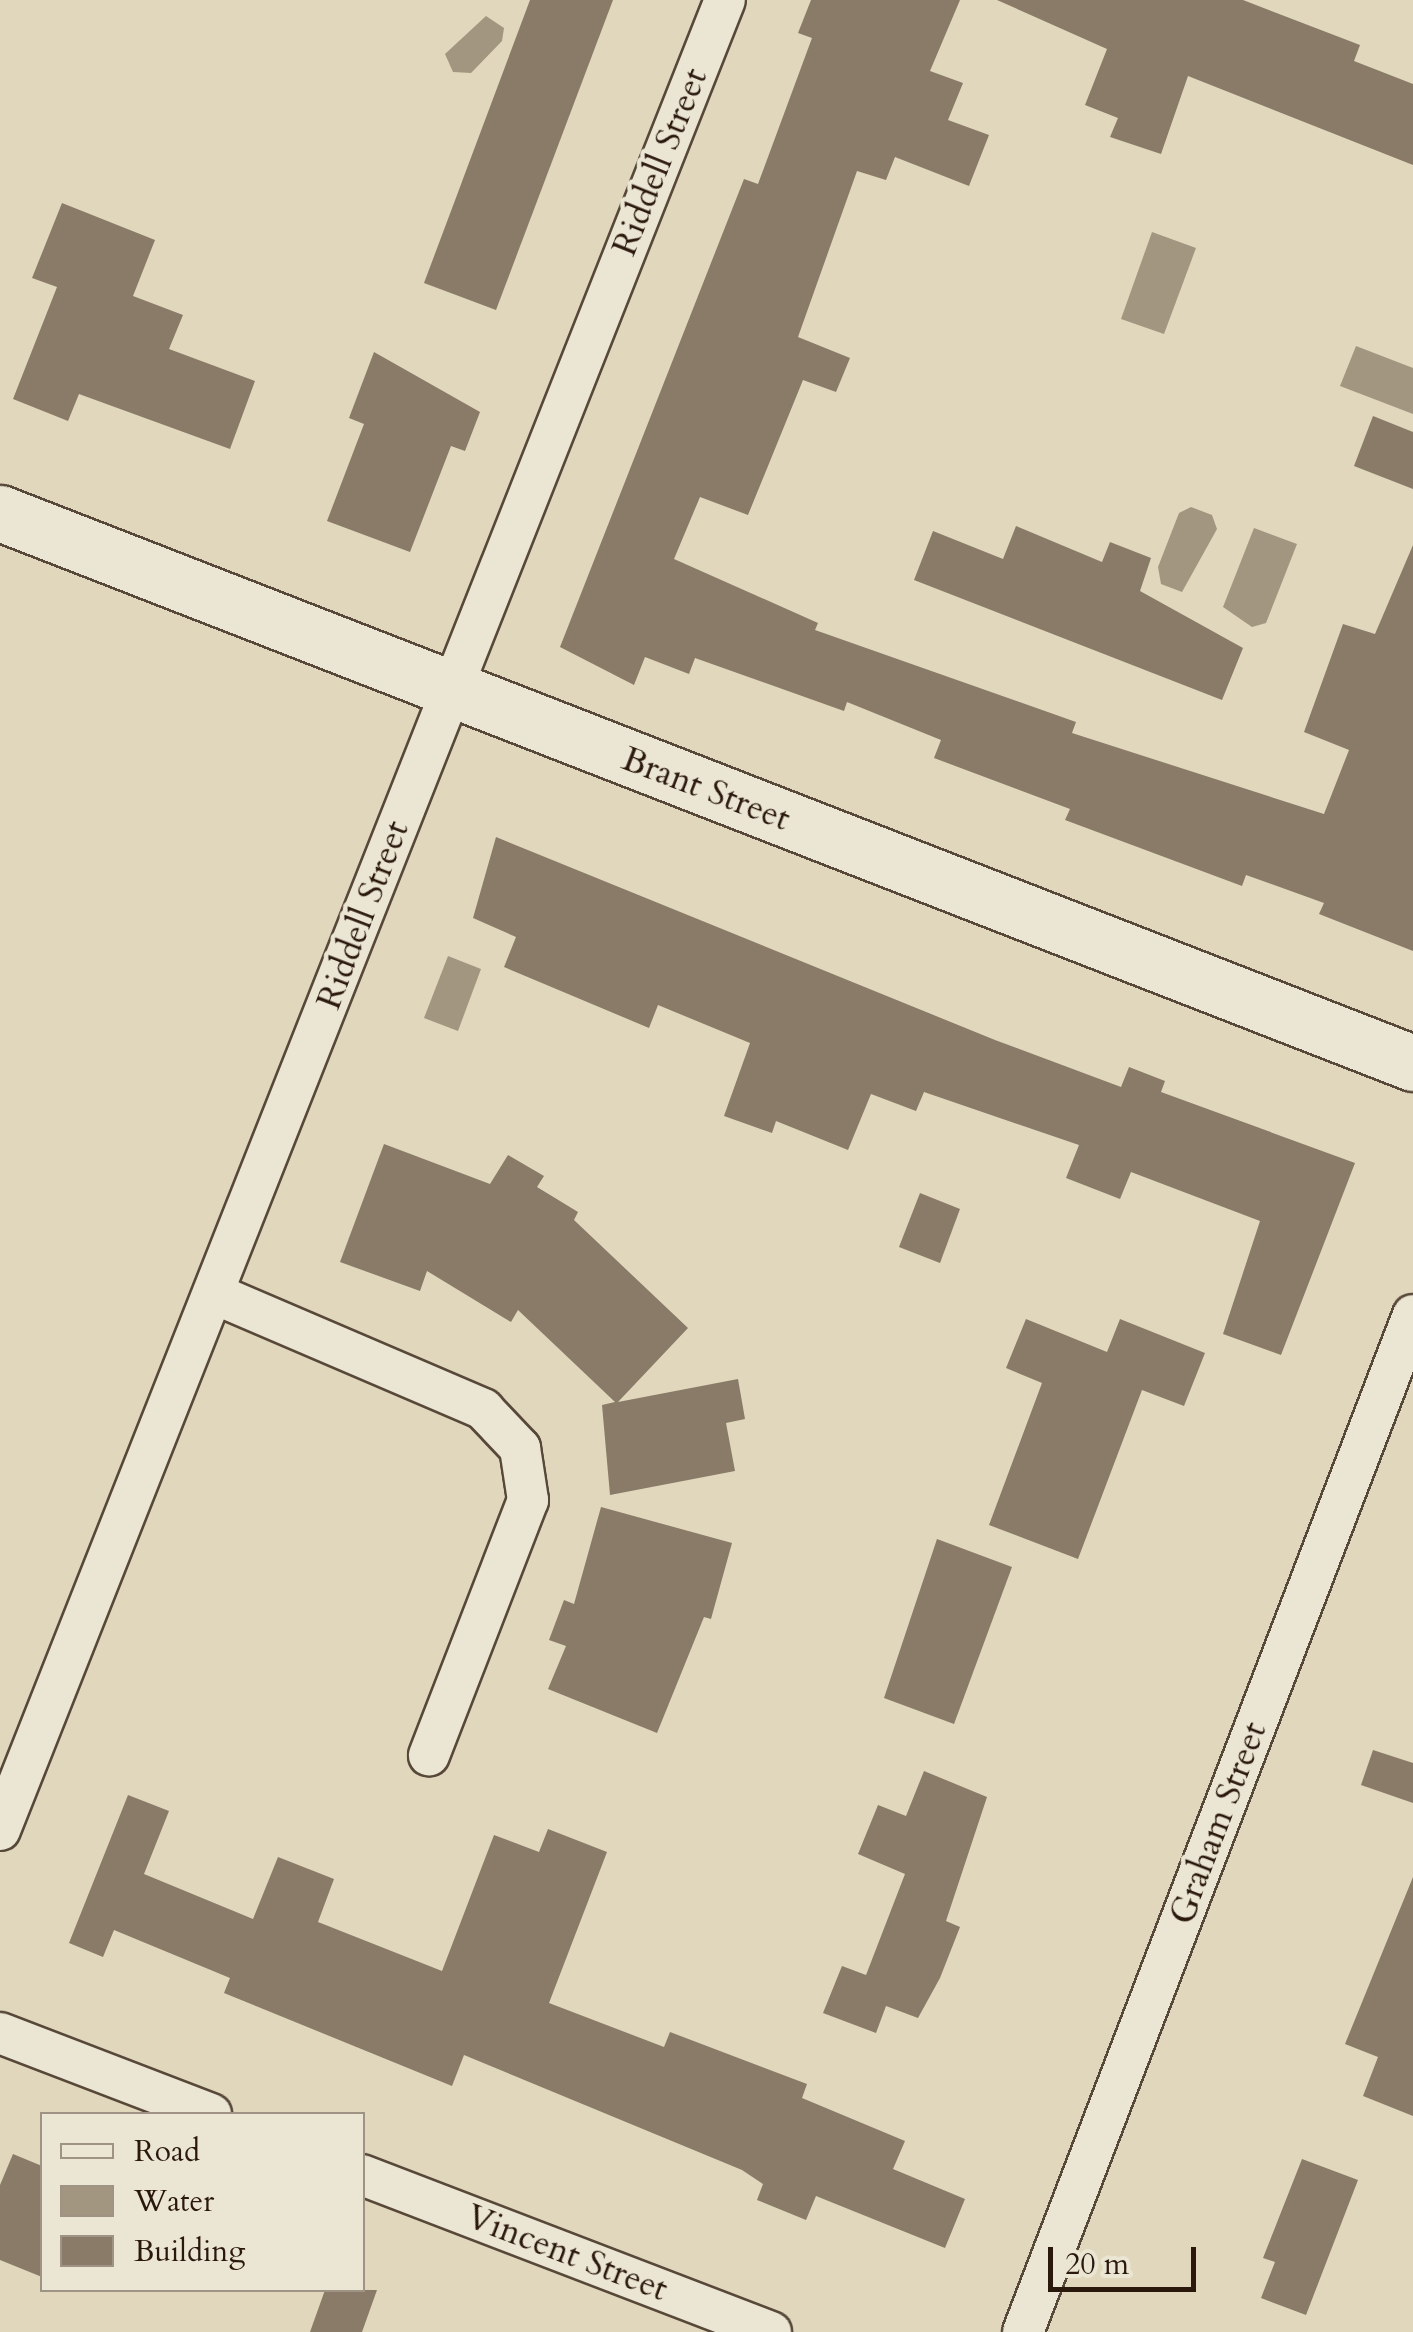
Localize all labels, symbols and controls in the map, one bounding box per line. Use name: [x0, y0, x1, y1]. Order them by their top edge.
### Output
street label: Riddell Street: [603, 62, 717, 262]
street label: Brant Street: [616, 738, 796, 840]
street label: Riddell Street: [308, 815, 418, 1015]
street label: Graham Street: [1160, 1716, 1276, 1930]
legend: [40, 2112, 365, 2292]
text: Road: [134, 2131, 200, 2172]
text: Water: [134, 2181, 214, 2222]
street label: Vincent Street: [461, 2195, 673, 2311]
scale bar: [1053, 2227, 1200, 2289]
text: Building: [134, 2231, 245, 2272]
text: 20 m: [1065, 2244, 1129, 2285]

